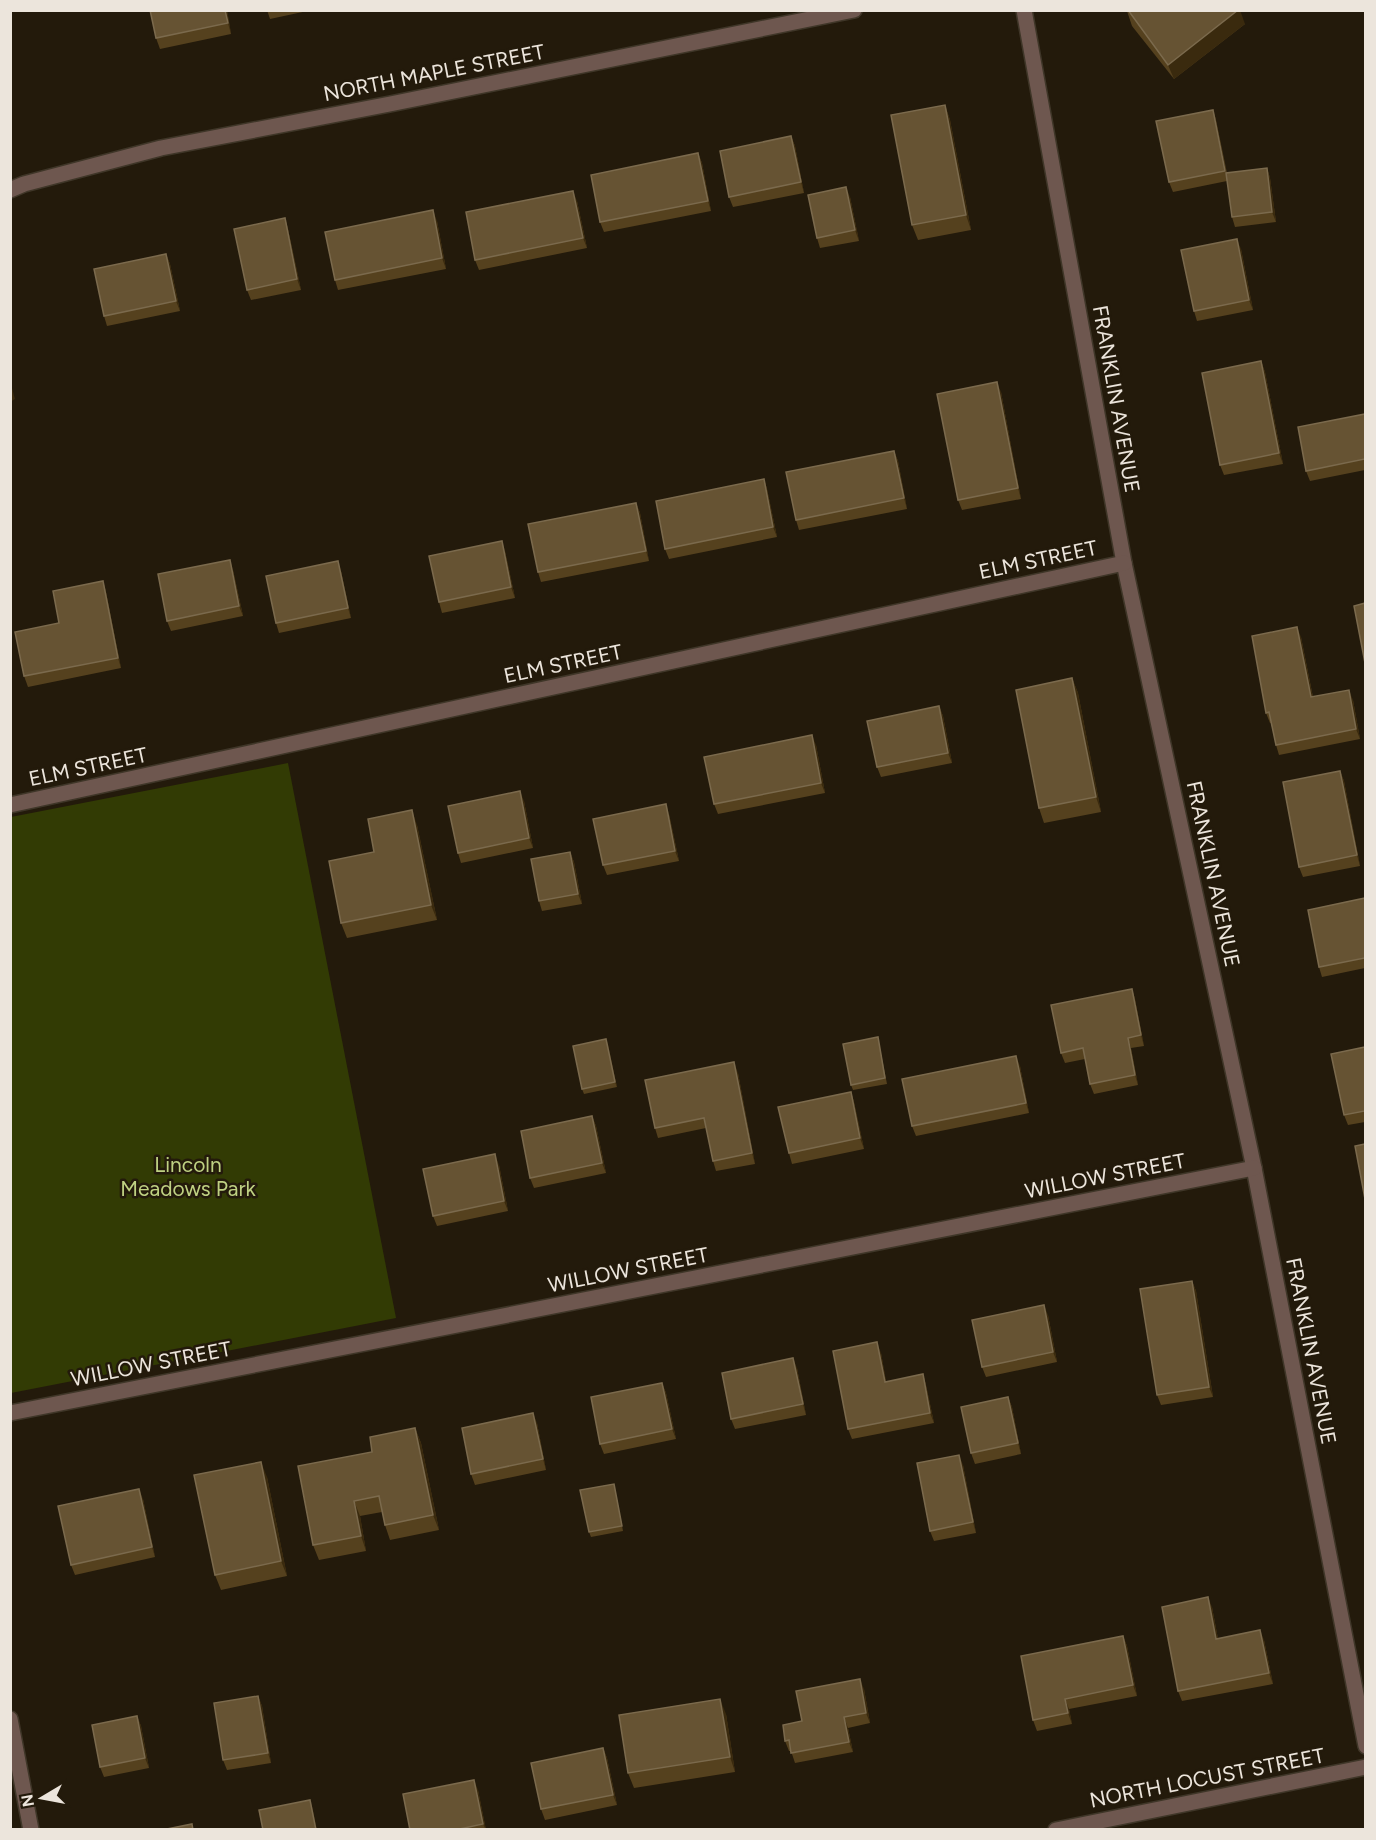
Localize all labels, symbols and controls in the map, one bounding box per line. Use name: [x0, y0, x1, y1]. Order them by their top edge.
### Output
street label: NORTH MAPLE STREET: [321, 39, 547, 106]
street label: FRANKLIN AVENUE: [1088, 303, 1145, 495]
street label: ELM STREET: [976, 535, 1100, 584]
street label: ELM STREET: [501, 639, 625, 688]
street label: ELM STREET: [26, 742, 150, 791]
street label: FRANKLIN AVENUE: [1182, 778, 1245, 969]
street label: WILLOW STREET: [1023, 1148, 1188, 1203]
park label: Lincoln Meadows Park: [120, 1152, 257, 1201]
street label: WILLOW STREET: [546, 1242, 711, 1297]
street label: FRANKLIN AVENUE: [1281, 1255, 1342, 1446]
street label: WILLOW STREET: [69, 1336, 234, 1391]
street label: NORTH LOCUST STREET: [1087, 1742, 1327, 1813]
north arrow: [12, 1768, 72, 1828]
text: N: [17, 1793, 38, 1808]

